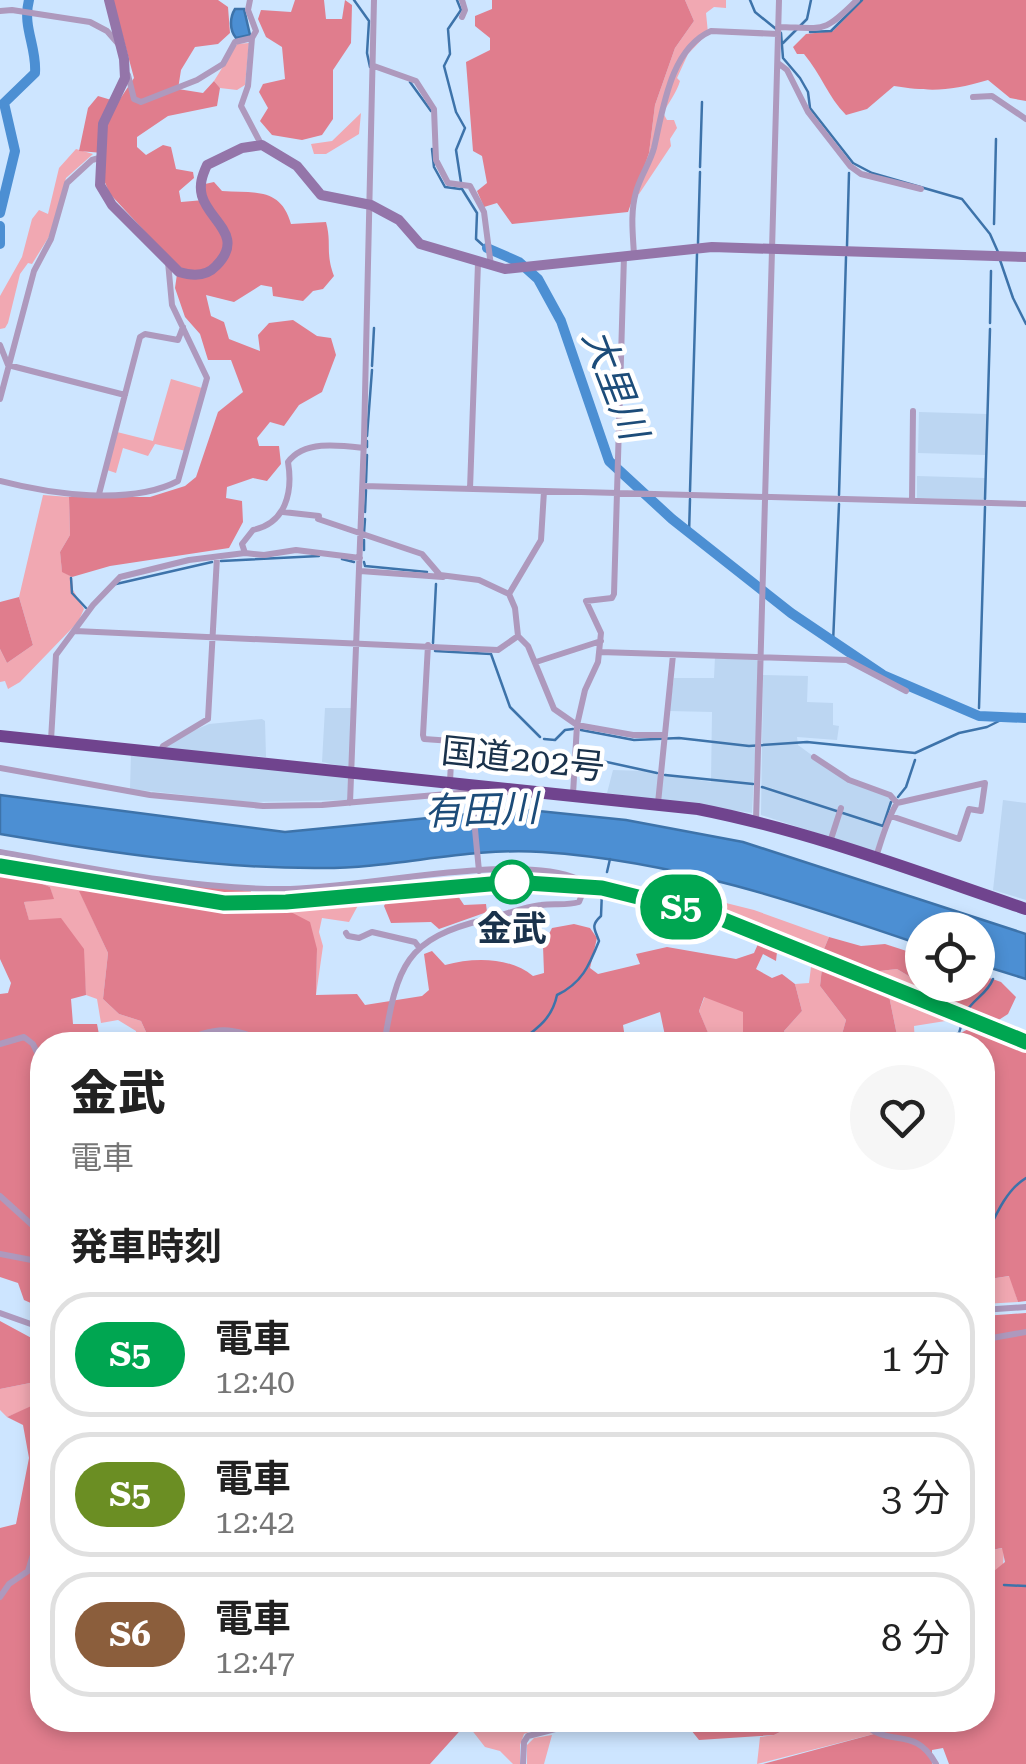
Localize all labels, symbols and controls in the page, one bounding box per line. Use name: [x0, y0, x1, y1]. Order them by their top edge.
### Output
water label: 大里川: [574, 323, 657, 449]
street label: 国道202号: [439, 731, 607, 788]
water label: 有田川: [423, 786, 543, 834]
marker: 金武: [491, 861, 533, 903]
line badge: S5: [636, 874, 726, 940]
text: S5: [660, 887, 702, 928]
place label: 金武: [477, 909, 547, 950]
map controls: [905, 912, 995, 1002]
button: locate: [905, 912, 995, 1002]
button: heart: [850, 1065, 955, 1170]
text: 金武: [70, 1066, 166, 1122]
text: 電車: [70, 1139, 134, 1177]
text: 発車時刻: [70, 1225, 222, 1269]
text: 電車: [215, 1317, 291, 1361]
text: S5: [109, 1334, 151, 1375]
text: 1 分: [881, 1336, 950, 1380]
text: 12:40: [215, 1363, 295, 1401]
text: 電車: [215, 1457, 291, 1501]
text: S5: [109, 1474, 151, 1515]
text: 3 分: [881, 1476, 950, 1520]
text: 12:42: [215, 1503, 295, 1541]
text: 電車: [215, 1597, 291, 1641]
text: S6: [109, 1614, 151, 1655]
text: 8 分: [881, 1616, 950, 1660]
text: 12:47: [215, 1643, 295, 1681]

